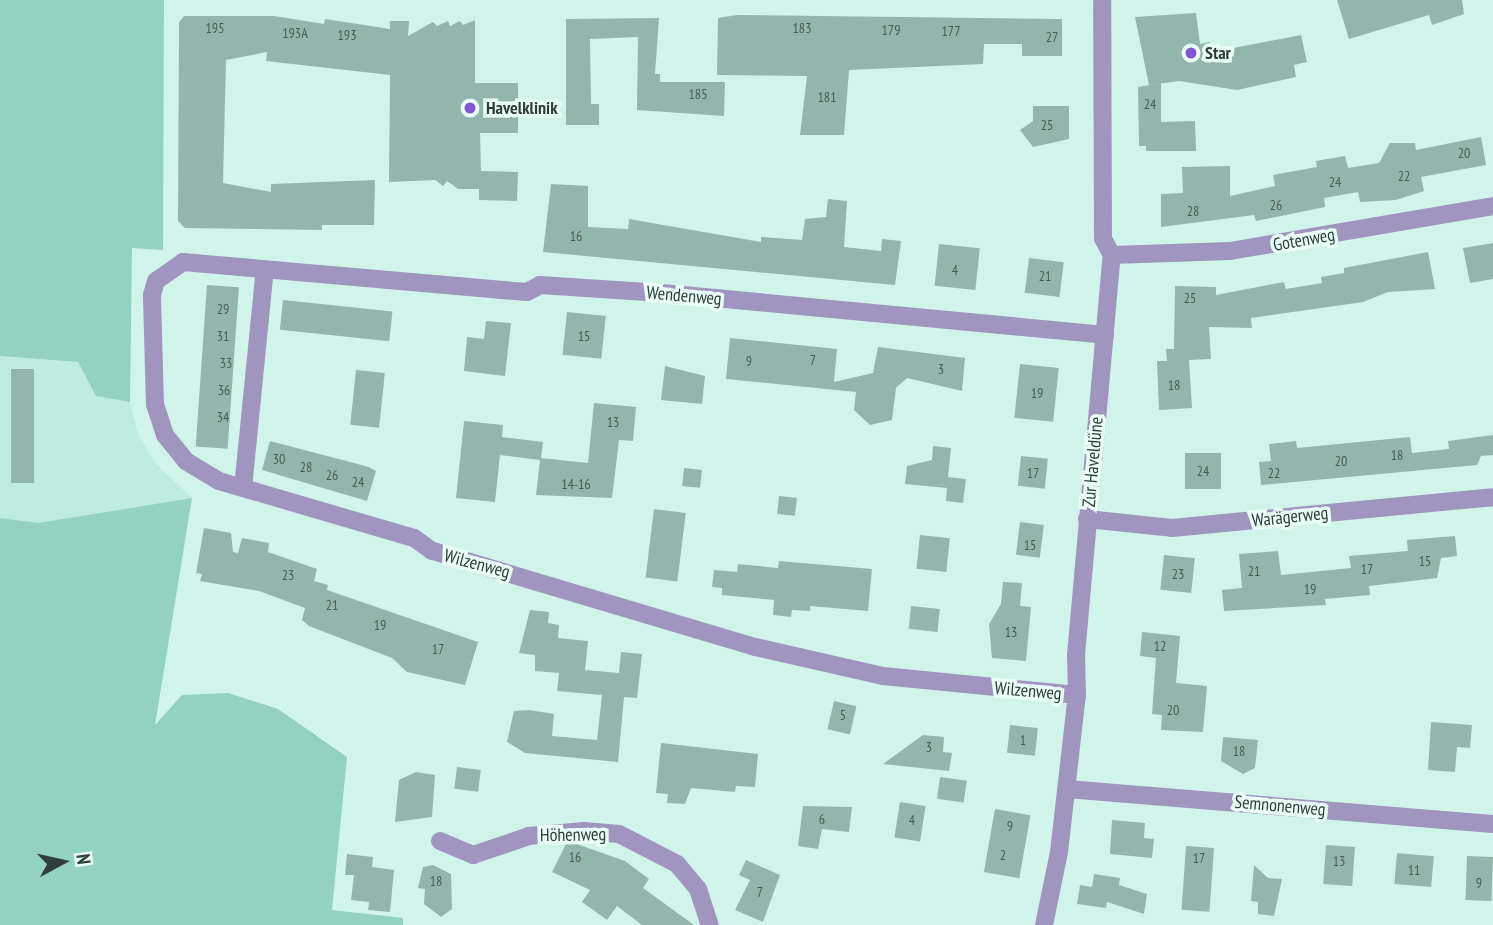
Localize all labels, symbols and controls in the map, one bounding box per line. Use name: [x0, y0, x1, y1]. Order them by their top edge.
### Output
house number: 195: [206, 20, 224, 36]
house number: 183: [793, 20, 811, 36]
house number: 179: [882, 22, 900, 38]
house number: 177: [942, 23, 960, 39]
house number: 193A: [282, 25, 308, 41]
house number: 193: [338, 27, 356, 43]
house number: 27: [1046, 29, 1058, 45]
place label: Star: [1205, 42, 1231, 64]
marker: Star: [1183, 45, 1199, 61]
house number: 185: [689, 86, 707, 102]
house number: 181: [818, 89, 836, 105]
house number: 24: [1144, 96, 1156, 112]
place label: Havelklinik: [486, 97, 558, 119]
marker: Havelklinik: [460, 98, 480, 118]
house number: 25: [1041, 117, 1053, 133]
house number: 20: [1458, 145, 1470, 161]
house number: 22: [1398, 168, 1410, 184]
house number: 24: [1329, 174, 1341, 190]
house number: 26: [1270, 197, 1282, 213]
house number: 28: [1187, 203, 1199, 219]
street label: Gotenweg: [1271, 224, 1337, 256]
house number: 16: [570, 228, 582, 244]
house number: 4: [952, 262, 958, 278]
house number: 21: [1039, 268, 1051, 284]
street label: Wendenweg: [645, 282, 723, 310]
house number: 25: [1184, 290, 1196, 306]
house number: 29: [217, 301, 229, 317]
house number: 31: [217, 328, 229, 344]
house number: 15: [578, 328, 590, 344]
house number: 7: [810, 352, 816, 368]
house number: 9: [746, 353, 752, 369]
house number: 33: [220, 355, 232, 371]
house number: 3: [938, 361, 944, 377]
house number: 18: [1168, 377, 1180, 393]
house number: 36: [218, 382, 230, 398]
house number: 19: [1031, 385, 1043, 401]
house number: 34: [217, 409, 229, 425]
house number: 13: [607, 414, 619, 430]
street label: Zur Haveldüne: [1078, 416, 1108, 508]
house number: 18: [1391, 447, 1403, 463]
house number: 30: [273, 451, 285, 467]
house number: 20: [1335, 453, 1347, 469]
house number: 28: [300, 459, 312, 475]
house number: 24: [1197, 463, 1209, 479]
house number: 17: [1027, 465, 1039, 481]
house number: 22: [1268, 465, 1280, 481]
house number: 26: [326, 467, 338, 483]
house number: 24: [352, 474, 364, 490]
house number: 14-16: [561, 476, 591, 492]
street label: Warägerweg: [1251, 502, 1329, 532]
house number: 15: [1024, 537, 1036, 553]
street label: Wilzenweg: [442, 545, 512, 583]
house number: 15: [1419, 553, 1431, 569]
house number: 17: [1361, 561, 1373, 577]
house number: 21: [1248, 563, 1260, 579]
house number: 23: [1172, 566, 1184, 582]
house number: 23: [282, 567, 294, 583]
house number: 19: [1304, 581, 1316, 597]
house number: 21: [326, 597, 338, 613]
house number: 19: [374, 617, 386, 633]
house number: 13: [1005, 624, 1017, 640]
house number: 12: [1154, 638, 1166, 654]
house number: 17: [432, 641, 444, 657]
street label: Wilzenweg: [994, 677, 1062, 705]
house number: 20: [1167, 702, 1179, 718]
house number: 5: [840, 707, 846, 723]
house number: 1: [1020, 732, 1026, 748]
house number: 3: [926, 739, 932, 755]
house number: 18: [1233, 743, 1245, 759]
street label: Semnonenweg: [1234, 791, 1326, 821]
house number: 6: [819, 811, 825, 827]
house number: 4: [909, 812, 915, 828]
house number: 9: [1007, 818, 1013, 834]
street label: Höhenweg: [540, 824, 606, 846]
north arrow: [28, 827, 98, 897]
house number: 2: [1000, 847, 1006, 863]
house number: 16: [569, 849, 581, 865]
house number: 17: [1193, 850, 1205, 866]
text: N: [71, 852, 96, 866]
house number: 13: [1333, 853, 1345, 869]
house number: 11: [1408, 862, 1420, 878]
house number: 18: [430, 873, 442, 889]
house number: 9: [1476, 875, 1482, 891]
house number: 7: [757, 884, 763, 900]

